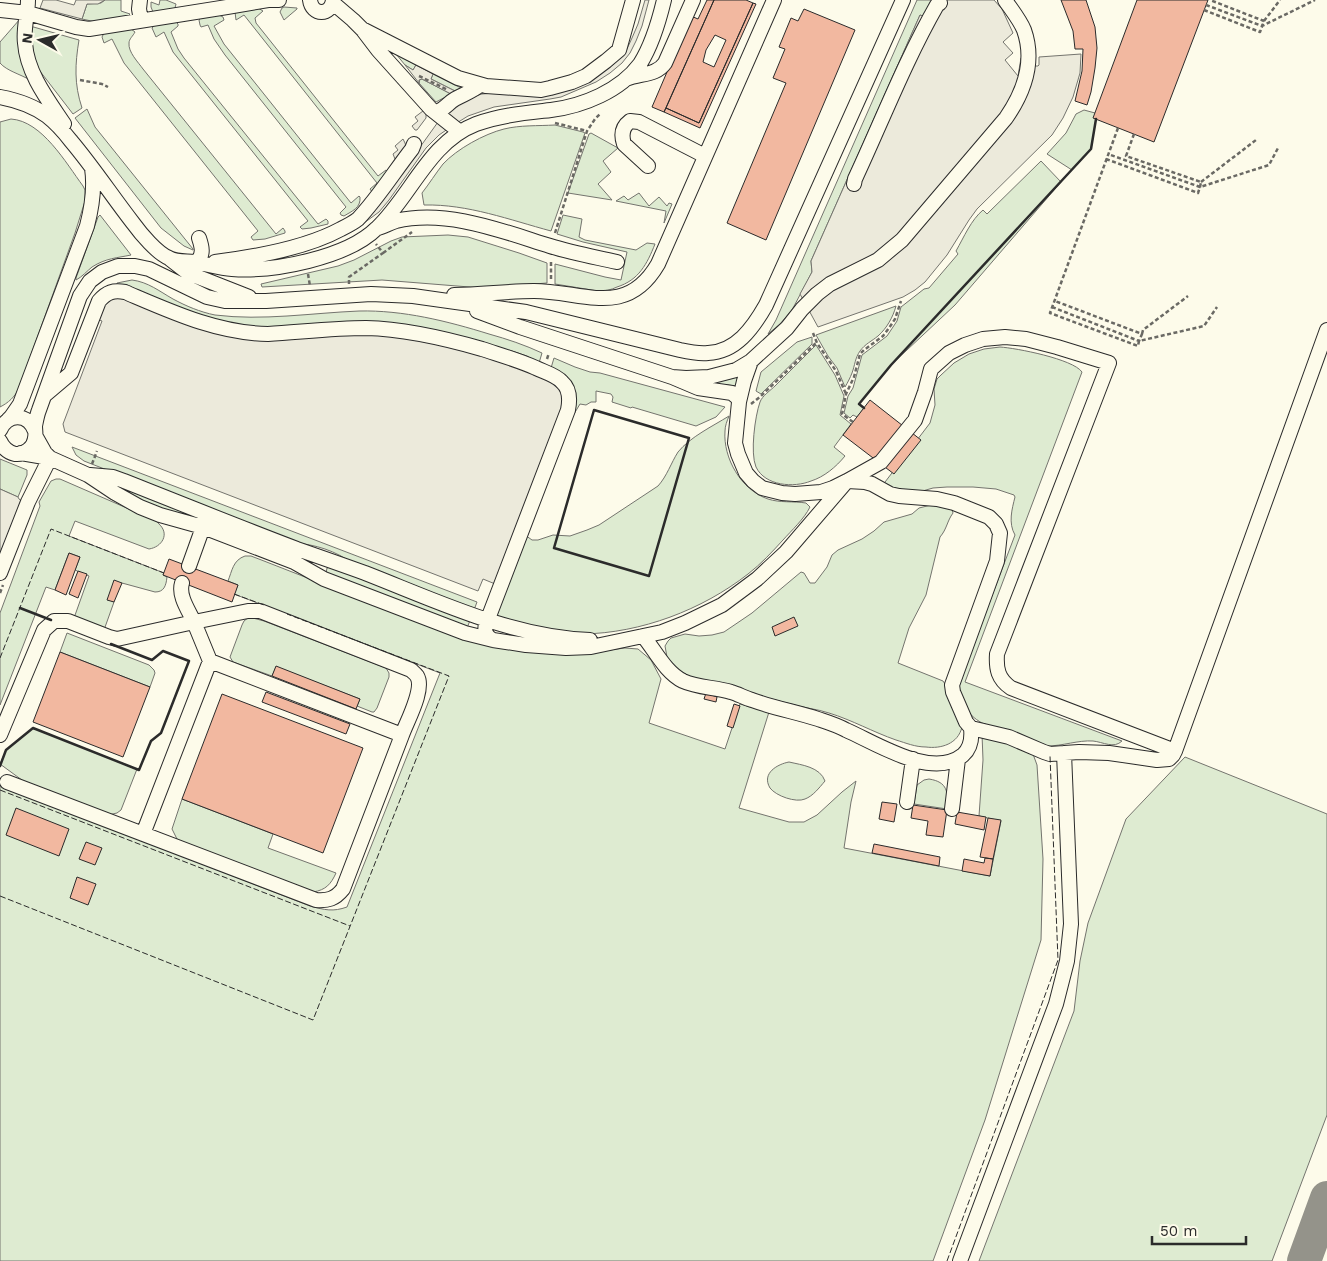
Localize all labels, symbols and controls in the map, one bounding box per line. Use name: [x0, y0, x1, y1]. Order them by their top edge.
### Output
north arrow: [15, 15, 65, 65]
text: N: [18, 32, 36, 44]
scale bar: [1152, 1214, 1246, 1246]
text: 50 m: [1160, 1222, 1197, 1240]

